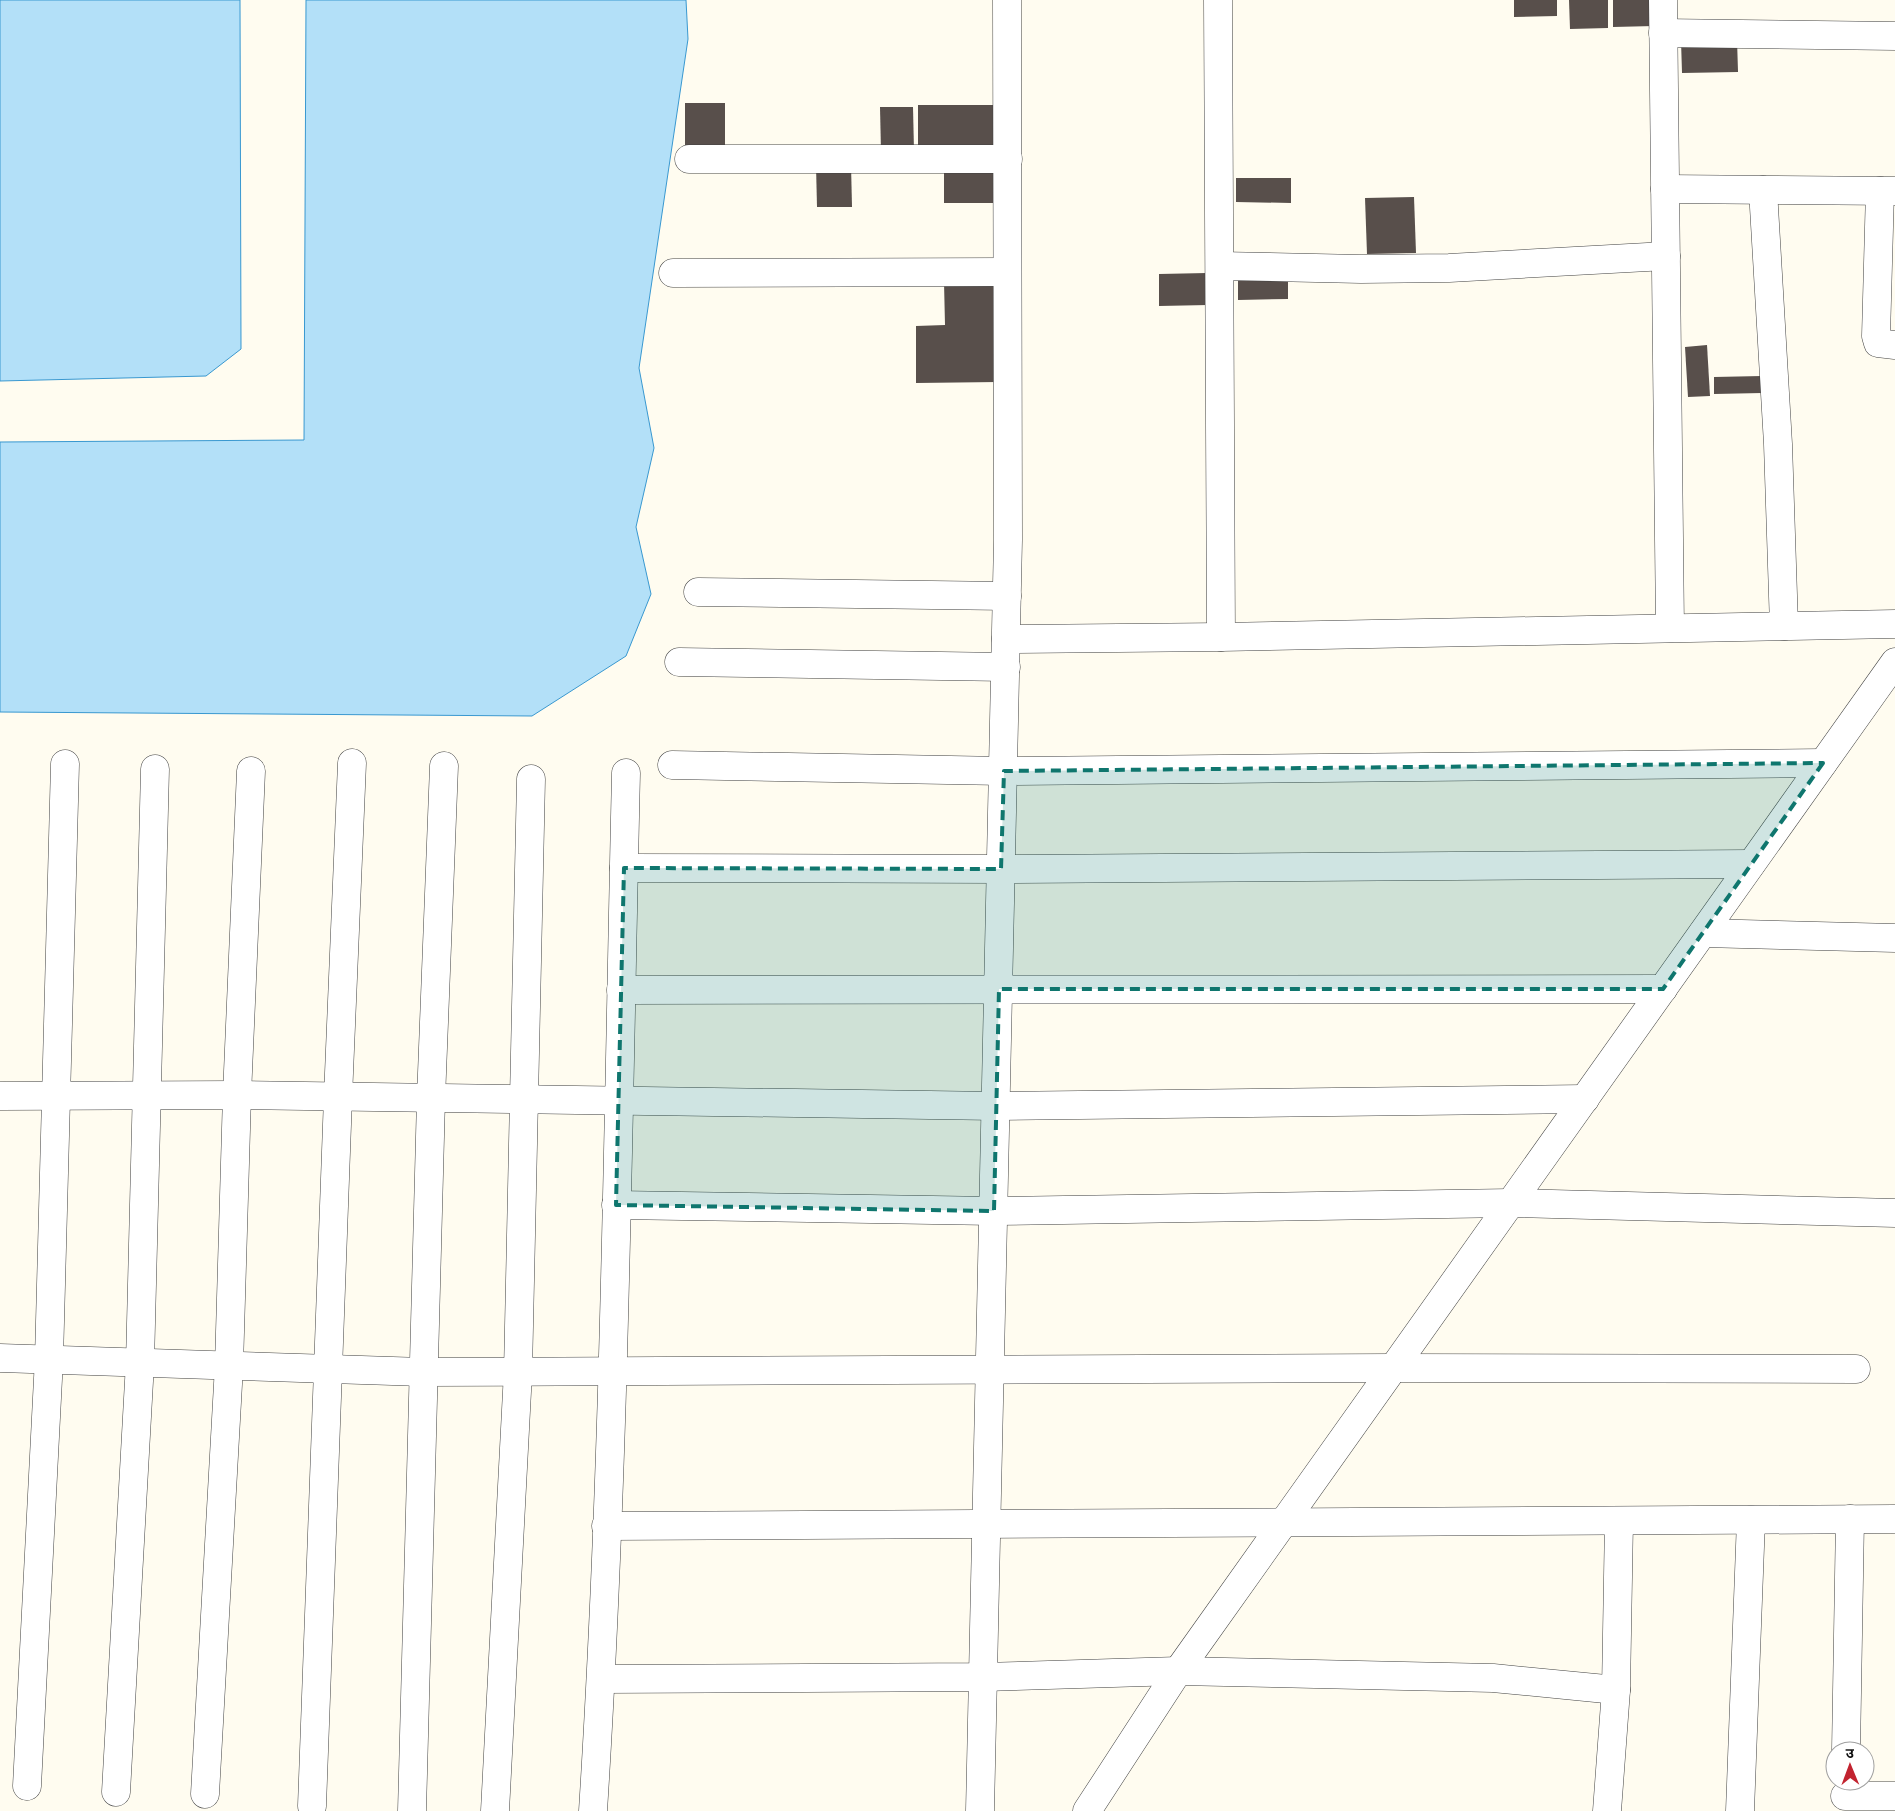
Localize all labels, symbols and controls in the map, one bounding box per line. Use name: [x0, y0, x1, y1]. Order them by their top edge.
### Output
north arrow: [1825, 1741, 1875, 1791]
text: उ: [1845, 1743, 1855, 1762]

